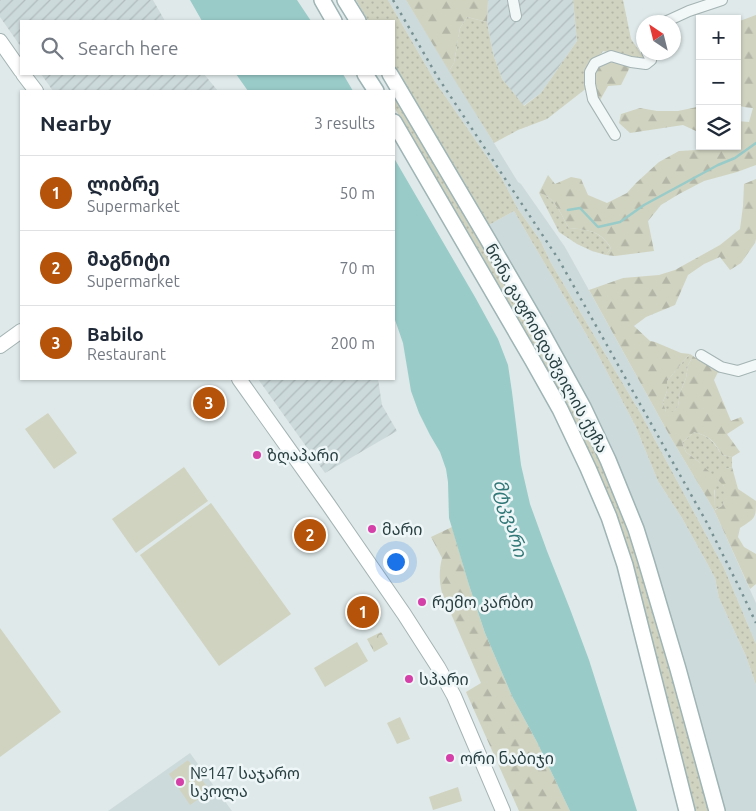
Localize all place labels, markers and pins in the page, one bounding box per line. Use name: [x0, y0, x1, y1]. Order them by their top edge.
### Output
pin: 3: [193, 384, 225, 422]
place label: ზღაპარი: [267, 446, 339, 465]
marker: ზღაპარი: [251, 449, 263, 461]
pin: 2: [294, 516, 326, 554]
place label: მარი: [382, 520, 422, 538]
marker: მარი: [366, 523, 378, 535]
pin: 1: [347, 593, 379, 631]
place label: რემო კარბო: [432, 593, 534, 612]
marker: რემო კარბო: [416, 596, 428, 608]
place label: სპარი: [419, 670, 469, 688]
marker: სპარი: [403, 673, 415, 685]
place label: ორი ნაბიჯი: [460, 749, 554, 768]
marker: ორი ნაბიჯი: [444, 752, 456, 764]
place label: №147 საჯარო სკოლა: [190, 764, 300, 802]
marker: №147 საჯარო სკოლა: [174, 776, 186, 788]

